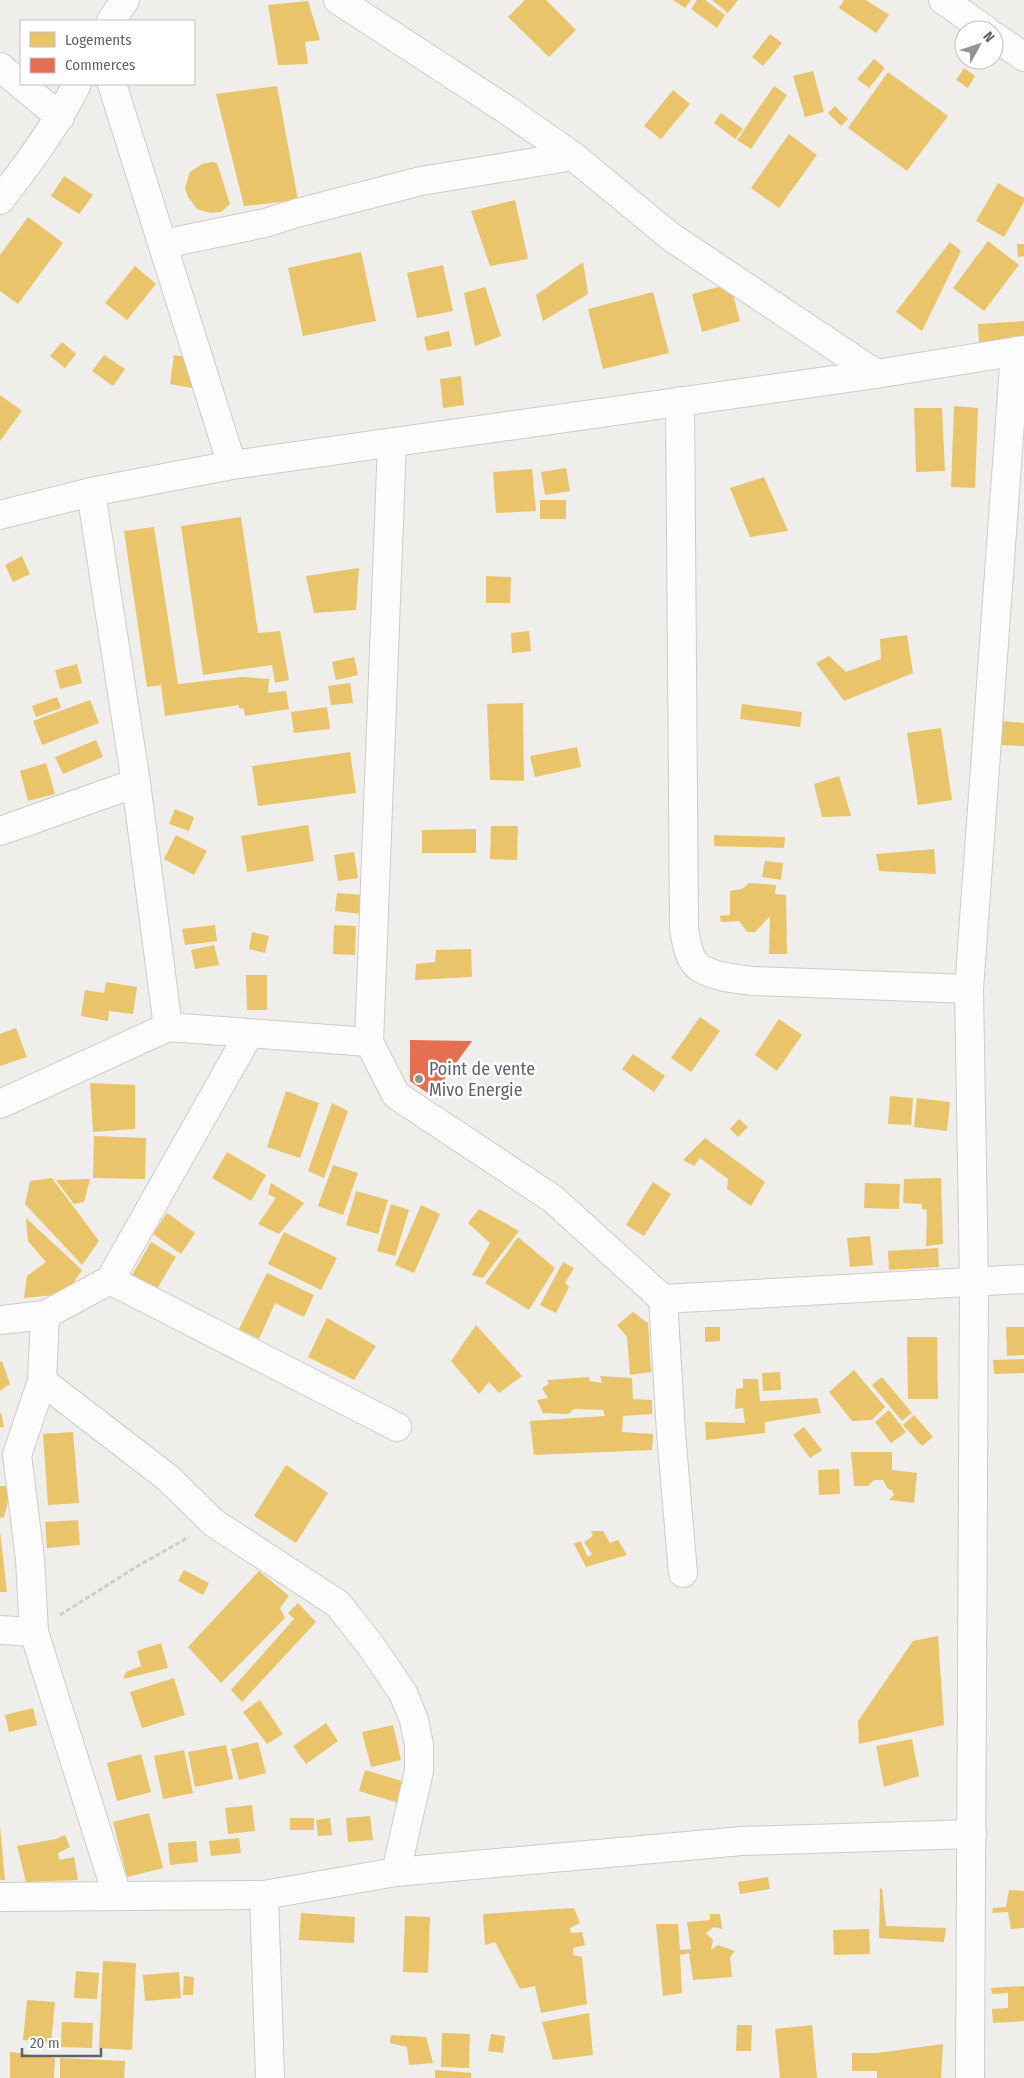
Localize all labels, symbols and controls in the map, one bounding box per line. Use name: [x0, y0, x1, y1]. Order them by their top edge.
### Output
legend: [20, 20, 195, 85]
north arrow: [954, 20, 1004, 70]
text: N: [979, 28, 998, 46]
text: Logements: [65, 31, 132, 49]
text: Commerces: [65, 56, 135, 74]
place label: Point de vente Mivo Energie: [429, 1058, 535, 1101]
marker: Point de vente Mivo Energie: [413, 1073, 425, 1085]
scale bar: [22, 2026, 101, 2058]
text: 20 m: [30, 2034, 60, 2052]

